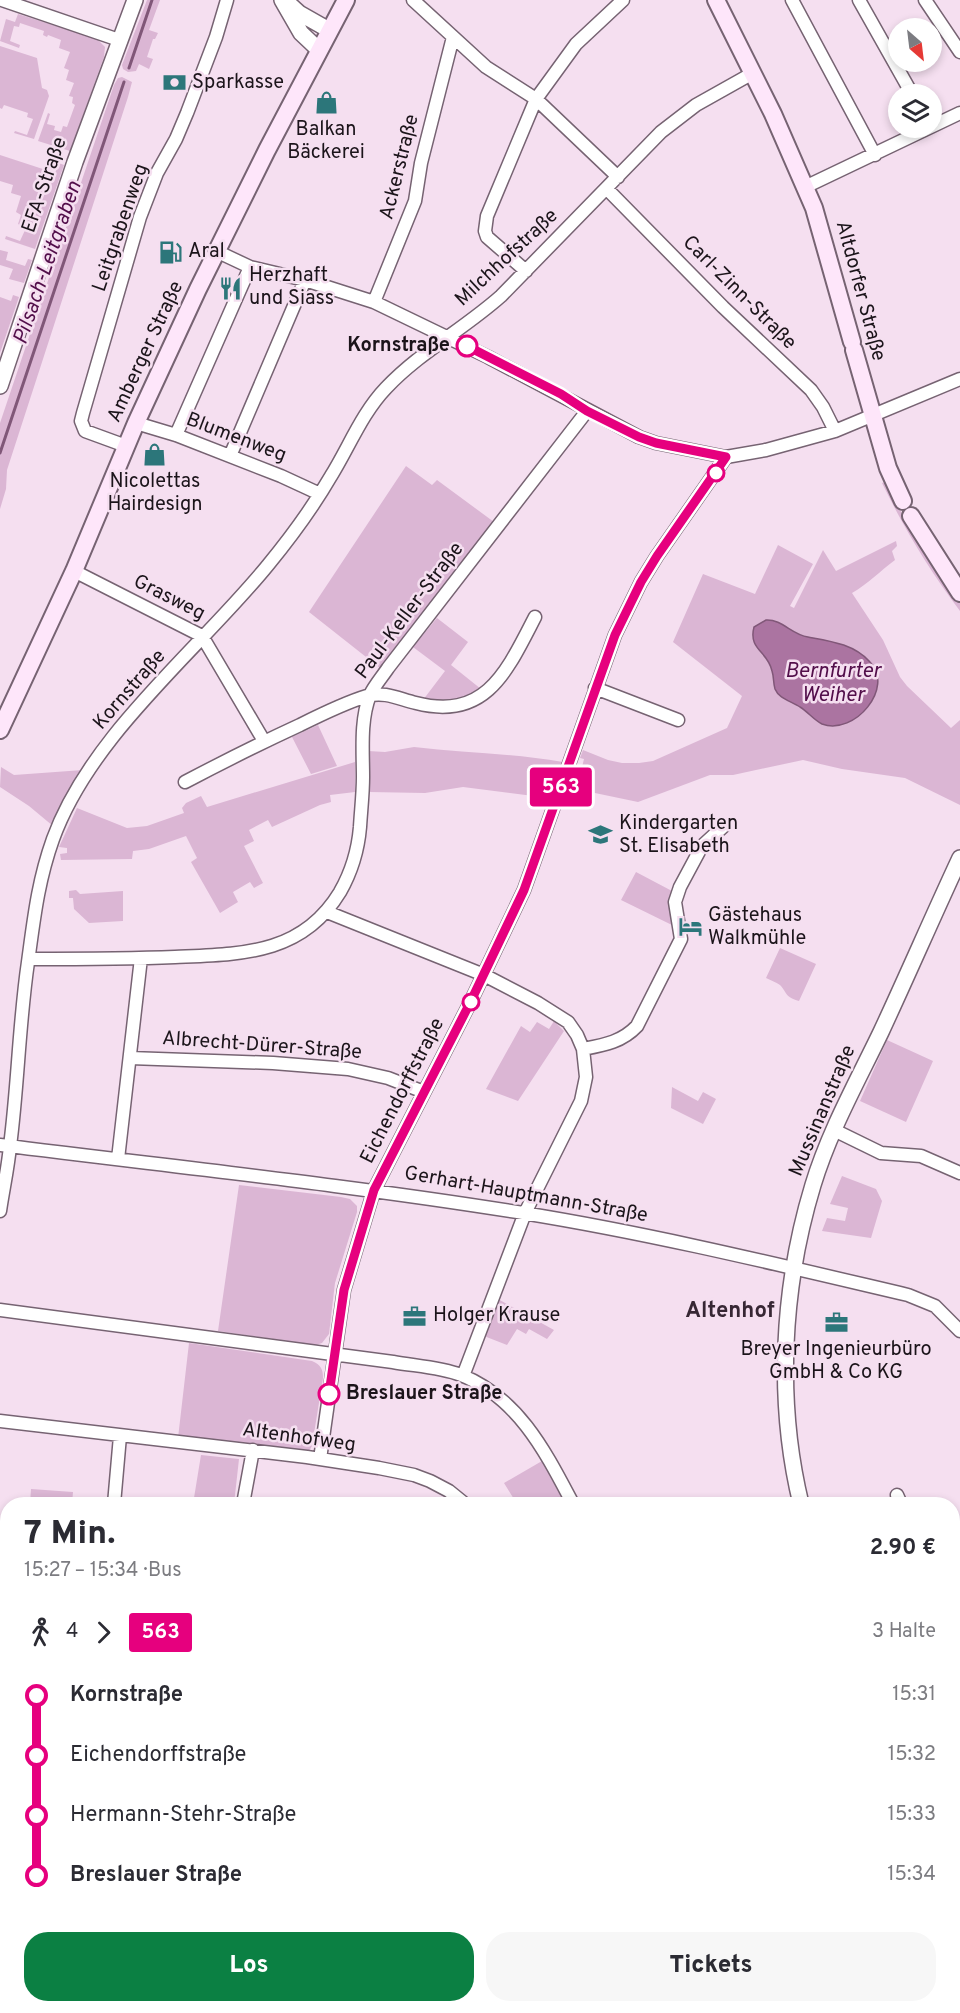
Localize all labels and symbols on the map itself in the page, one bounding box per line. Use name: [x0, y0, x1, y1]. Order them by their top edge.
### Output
north arrow: [888, 18, 942, 72]
bank icon: Sparkasse: [161, 70, 187, 96]
place label: Sparkasse: [192, 70, 284, 96]
shop icon: Balkan Bäckerei: [313, 90, 339, 116]
street label: Ackerstraße: [374, 112, 426, 222]
place label: Balkan Bäckerei: [287, 117, 365, 166]
street label: EFA-Straße: [16, 134, 74, 236]
street label: Leitgrabenweg: [87, 161, 155, 295]
water label: Pilsach-Leitgraben: [7, 177, 89, 348]
street label: Milchhofstraße: [450, 203, 564, 313]
street label: Altdorfer Straße: [829, 218, 891, 364]
street label: Carl-Zinn-Straße: [676, 230, 802, 356]
fuel station icon: Aral: [157, 239, 183, 265]
place label: Aral: [188, 239, 225, 265]
place label: Herzhaft und Siass: [249, 263, 334, 312]
restaurant icon: Herzhaft und Siass: [218, 275, 244, 301]
street label: Amberger Straße: [102, 277, 190, 427]
place label: Kornstraße: [347, 333, 450, 359]
marker: Kornstraße: [456, 335, 478, 357]
street label: Blumenweg: [182, 407, 290, 469]
shop icon: Nicolettas Hairdesign: [142, 441, 168, 467]
unlabelled marker: [707, 464, 725, 482]
place label: Nicolettas Hairdesign: [107, 469, 203, 518]
street label: Paul-Keller-Straße: [350, 537, 470, 685]
street label: Grasweg: [129, 569, 209, 627]
street label: Kornstraße: [88, 644, 172, 736]
water label: Bernfurter Weiher: [785, 658, 883, 709]
line badge: 563: [526, 768, 596, 806]
place label: Kindergarten St. Elisabeth: [619, 811, 738, 860]
school or university icon: Kindergarten St. Elisabeth: [588, 822, 614, 848]
place label: Gästehaus Walkmühle: [708, 903, 806, 952]
hotel icon: Gästehaus Walkmühle: [677, 914, 703, 940]
unlabelled marker: [462, 993, 480, 1011]
street label: Eichendorffstraße: [355, 1014, 451, 1168]
street label: Albrecht-Dürer-Straße: [161, 1026, 363, 1066]
street label: Mussinanstraße: [784, 1041, 862, 1181]
street label: Gerhart-Hauptmann-Straße: [402, 1161, 650, 1229]
district label: Altenhof: [685, 1298, 775, 1325]
office icon: Holger Krause: [402, 1303, 428, 1329]
place label: Holger Krause: [433, 1303, 560, 1329]
office icon: Breyer Ingenieurbüro GmbH & Co KG: [823, 1309, 849, 1335]
place label: Breyer Ingenieurbüro GmbH & Co KG: [740, 1337, 932, 1386]
place label: Breslauer Straße: [346, 1381, 502, 1407]
marker: Breslauer Straße: [318, 1383, 340, 1405]
street label: Altenhofweg: [241, 1417, 357, 1459]

